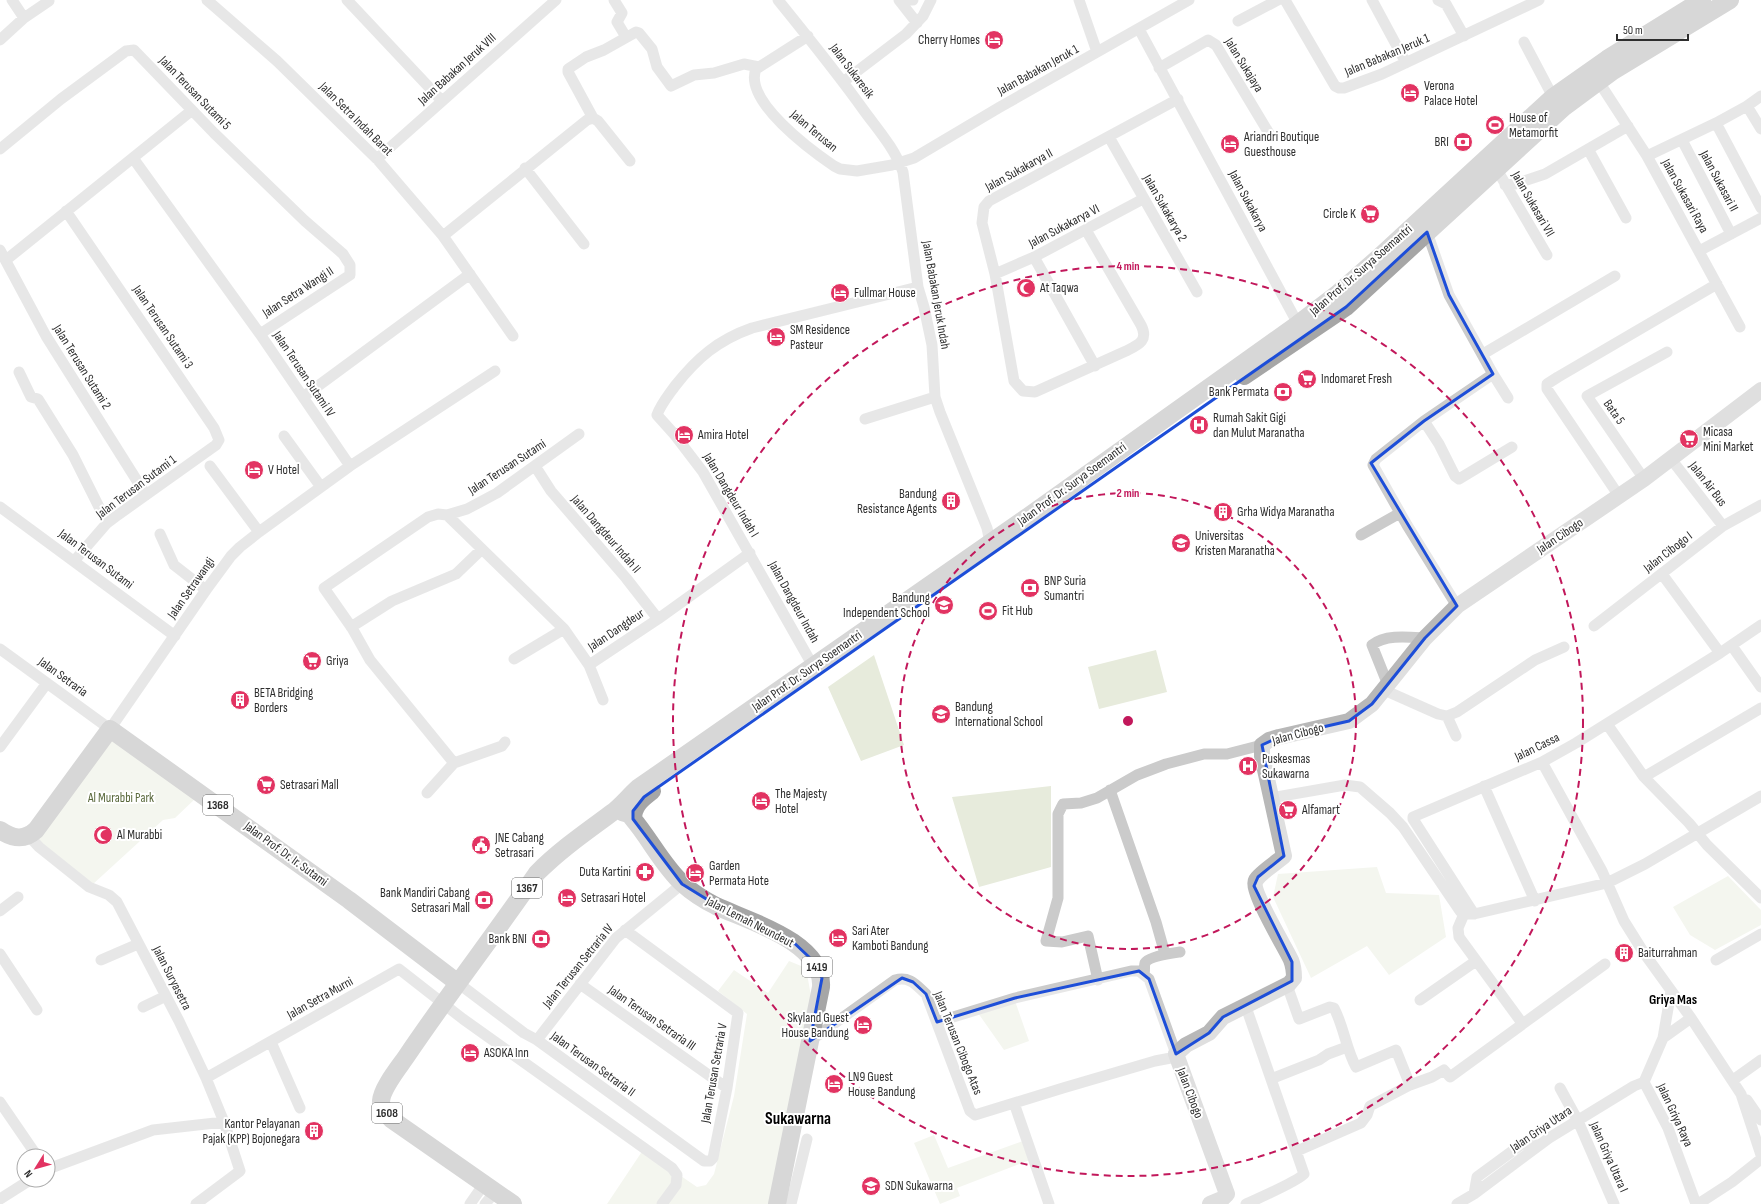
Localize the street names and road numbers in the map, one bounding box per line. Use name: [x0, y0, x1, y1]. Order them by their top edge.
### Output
street label: Jalan Babakan Jeruk VIII: [414, 30, 499, 109]
street label: Jalan Babakan Jeruk 1: [1341, 30, 1432, 80]
street label: Jalan Sukajaya: [1221, 34, 1267, 95]
street label: Jalan Sukaresik: [826, 40, 878, 102]
street label: Jalan Babakan Jeruk 1: [994, 41, 1082, 99]
street label: Jalan Terusan Sutami 5: [155, 52, 234, 133]
street label: Jalan Setra Indah Barat: [315, 78, 396, 159]
street label: Jalan Terusan: [786, 106, 841, 155]
street label: Jalan Sukakarya II: [982, 145, 1056, 196]
street label: Jalan Sukasari II: [1696, 147, 1742, 214]
street label: Jalan Sukasari Raya: [1658, 155, 1712, 236]
street label: Jalan Sukakarya: [1225, 167, 1271, 234]
street label: Jalan Sukasari VII: [1507, 168, 1558, 239]
street label: Jalan Sukakarya 2: [1139, 171, 1191, 244]
street label: Jalan Sukakarya VI: [1025, 201, 1102, 252]
street label: Jalan Prof. Dr. Surya Soemantri: [1306, 221, 1416, 320]
street label: Jalan Babakan Jeruk Indah: [918, 239, 953, 350]
street label: Jalan Setra Wangi II: [259, 263, 337, 321]
street label: Jalan Terusan Sutami 3: [129, 282, 197, 372]
street label: Jalan Terusan Sutami 2: [49, 321, 114, 412]
street label: Jalan Terusan Sutami IV: [269, 327, 339, 420]
street label: Bata 5: [1600, 396, 1628, 428]
street label: Jalan Terusan Sutami: [464, 436, 549, 499]
street label: Jalan Prof. Dr. Surya Soemantri: [1014, 439, 1130, 529]
street label: Jalan Dangdeur Indah I: [699, 449, 762, 540]
street label: Jalan Terusan Sutami 1: [92, 451, 180, 523]
street label: Jalan Air Bus: [1685, 458, 1731, 510]
street label: Jalan Dangdeur Indah II: [567, 491, 644, 576]
street label: Jalan Cibogo: [1533, 515, 1586, 558]
street label: Jalan Terusan Sutami: [55, 525, 137, 592]
street label: Jalan Cibogo I: [1640, 528, 1696, 577]
street label: Jalan Setrawangi: [163, 554, 218, 623]
street label: Jalan Dangdeur Indah: [765, 558, 823, 646]
street label: Jalan Dangdeur: [584, 605, 647, 655]
street label: Jalan Prof. Dr. Surya Soemantri: [748, 627, 865, 716]
street label: Jalan Setraria: [34, 653, 91, 700]
street label: Jalan Cibogo: [1269, 719, 1326, 749]
street label: Jalan Cassa: [1511, 729, 1562, 765]
road number: 1368: [203, 795, 233, 815]
street label: Jalan Prof. Dr. Ir. Sutami: [240, 818, 331, 890]
road number: 1367: [512, 878, 542, 898]
street label: Jalan Lemah Neundeut: [702, 893, 797, 951]
street label: Jalan Terusan Setraria IV: [539, 921, 617, 1012]
street label: Jalan Suryasetra: [149, 942, 195, 1013]
road number: 1419: [802, 957, 832, 977]
street label: Jalan Setra Murni: [283, 973, 356, 1023]
street label: Jalan Terusan Setraria III: [604, 981, 699, 1054]
street label: Jalan Terusan Cibogo Atas: [930, 988, 986, 1097]
street label: Jalan Terusan Setraria V: [697, 1022, 731, 1125]
street label: Jalan Terusan Setraria II: [547, 1027, 638, 1100]
street label: Jalan Cibogo: [1173, 1065, 1207, 1120]
street label: Jalan Griya Raya: [1653, 1080, 1697, 1149]
street label: Jalan Griya Utara: [1506, 1102, 1575, 1156]
road number: 1608: [372, 1103, 402, 1123]
street label: Jalan Griya Utara I: [1586, 1118, 1632, 1195]

